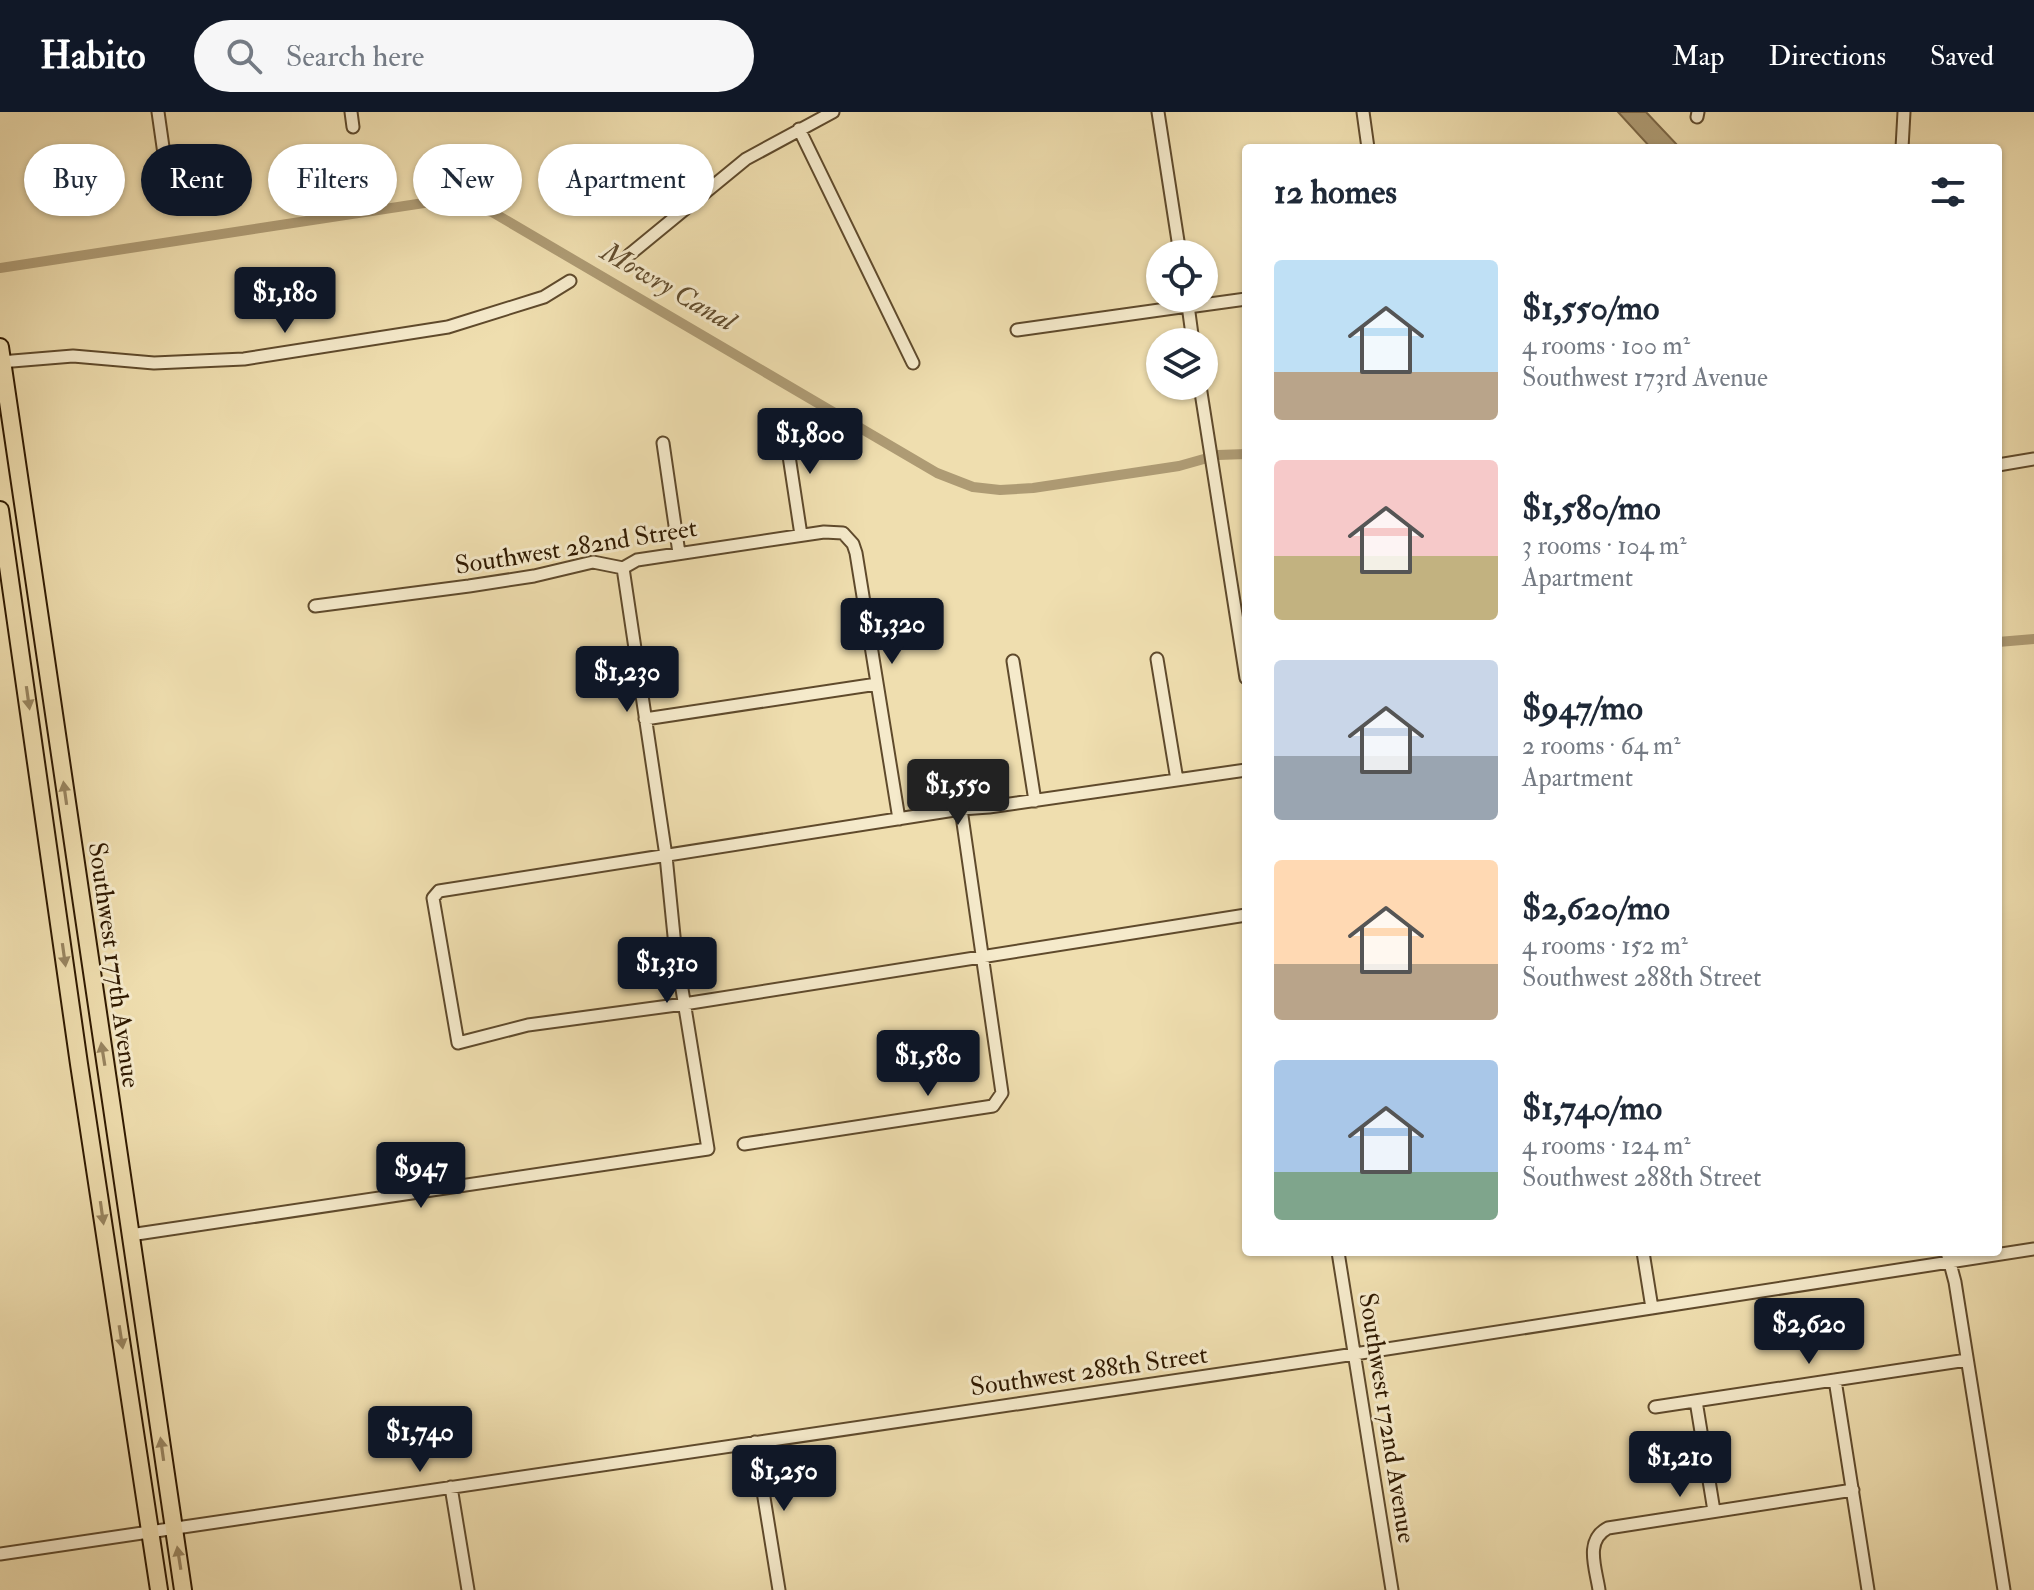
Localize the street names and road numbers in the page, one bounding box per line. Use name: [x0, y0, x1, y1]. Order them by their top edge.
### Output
street label: Southwest 282nd Street: [453, 512, 699, 582]
street label: Southwest 177th Avenue: [81, 840, 147, 1090]
street label: Southwest 172nd Avenue: [1351, 1291, 1423, 1546]
street label: Southwest 288th Street: [968, 1338, 1210, 1404]

